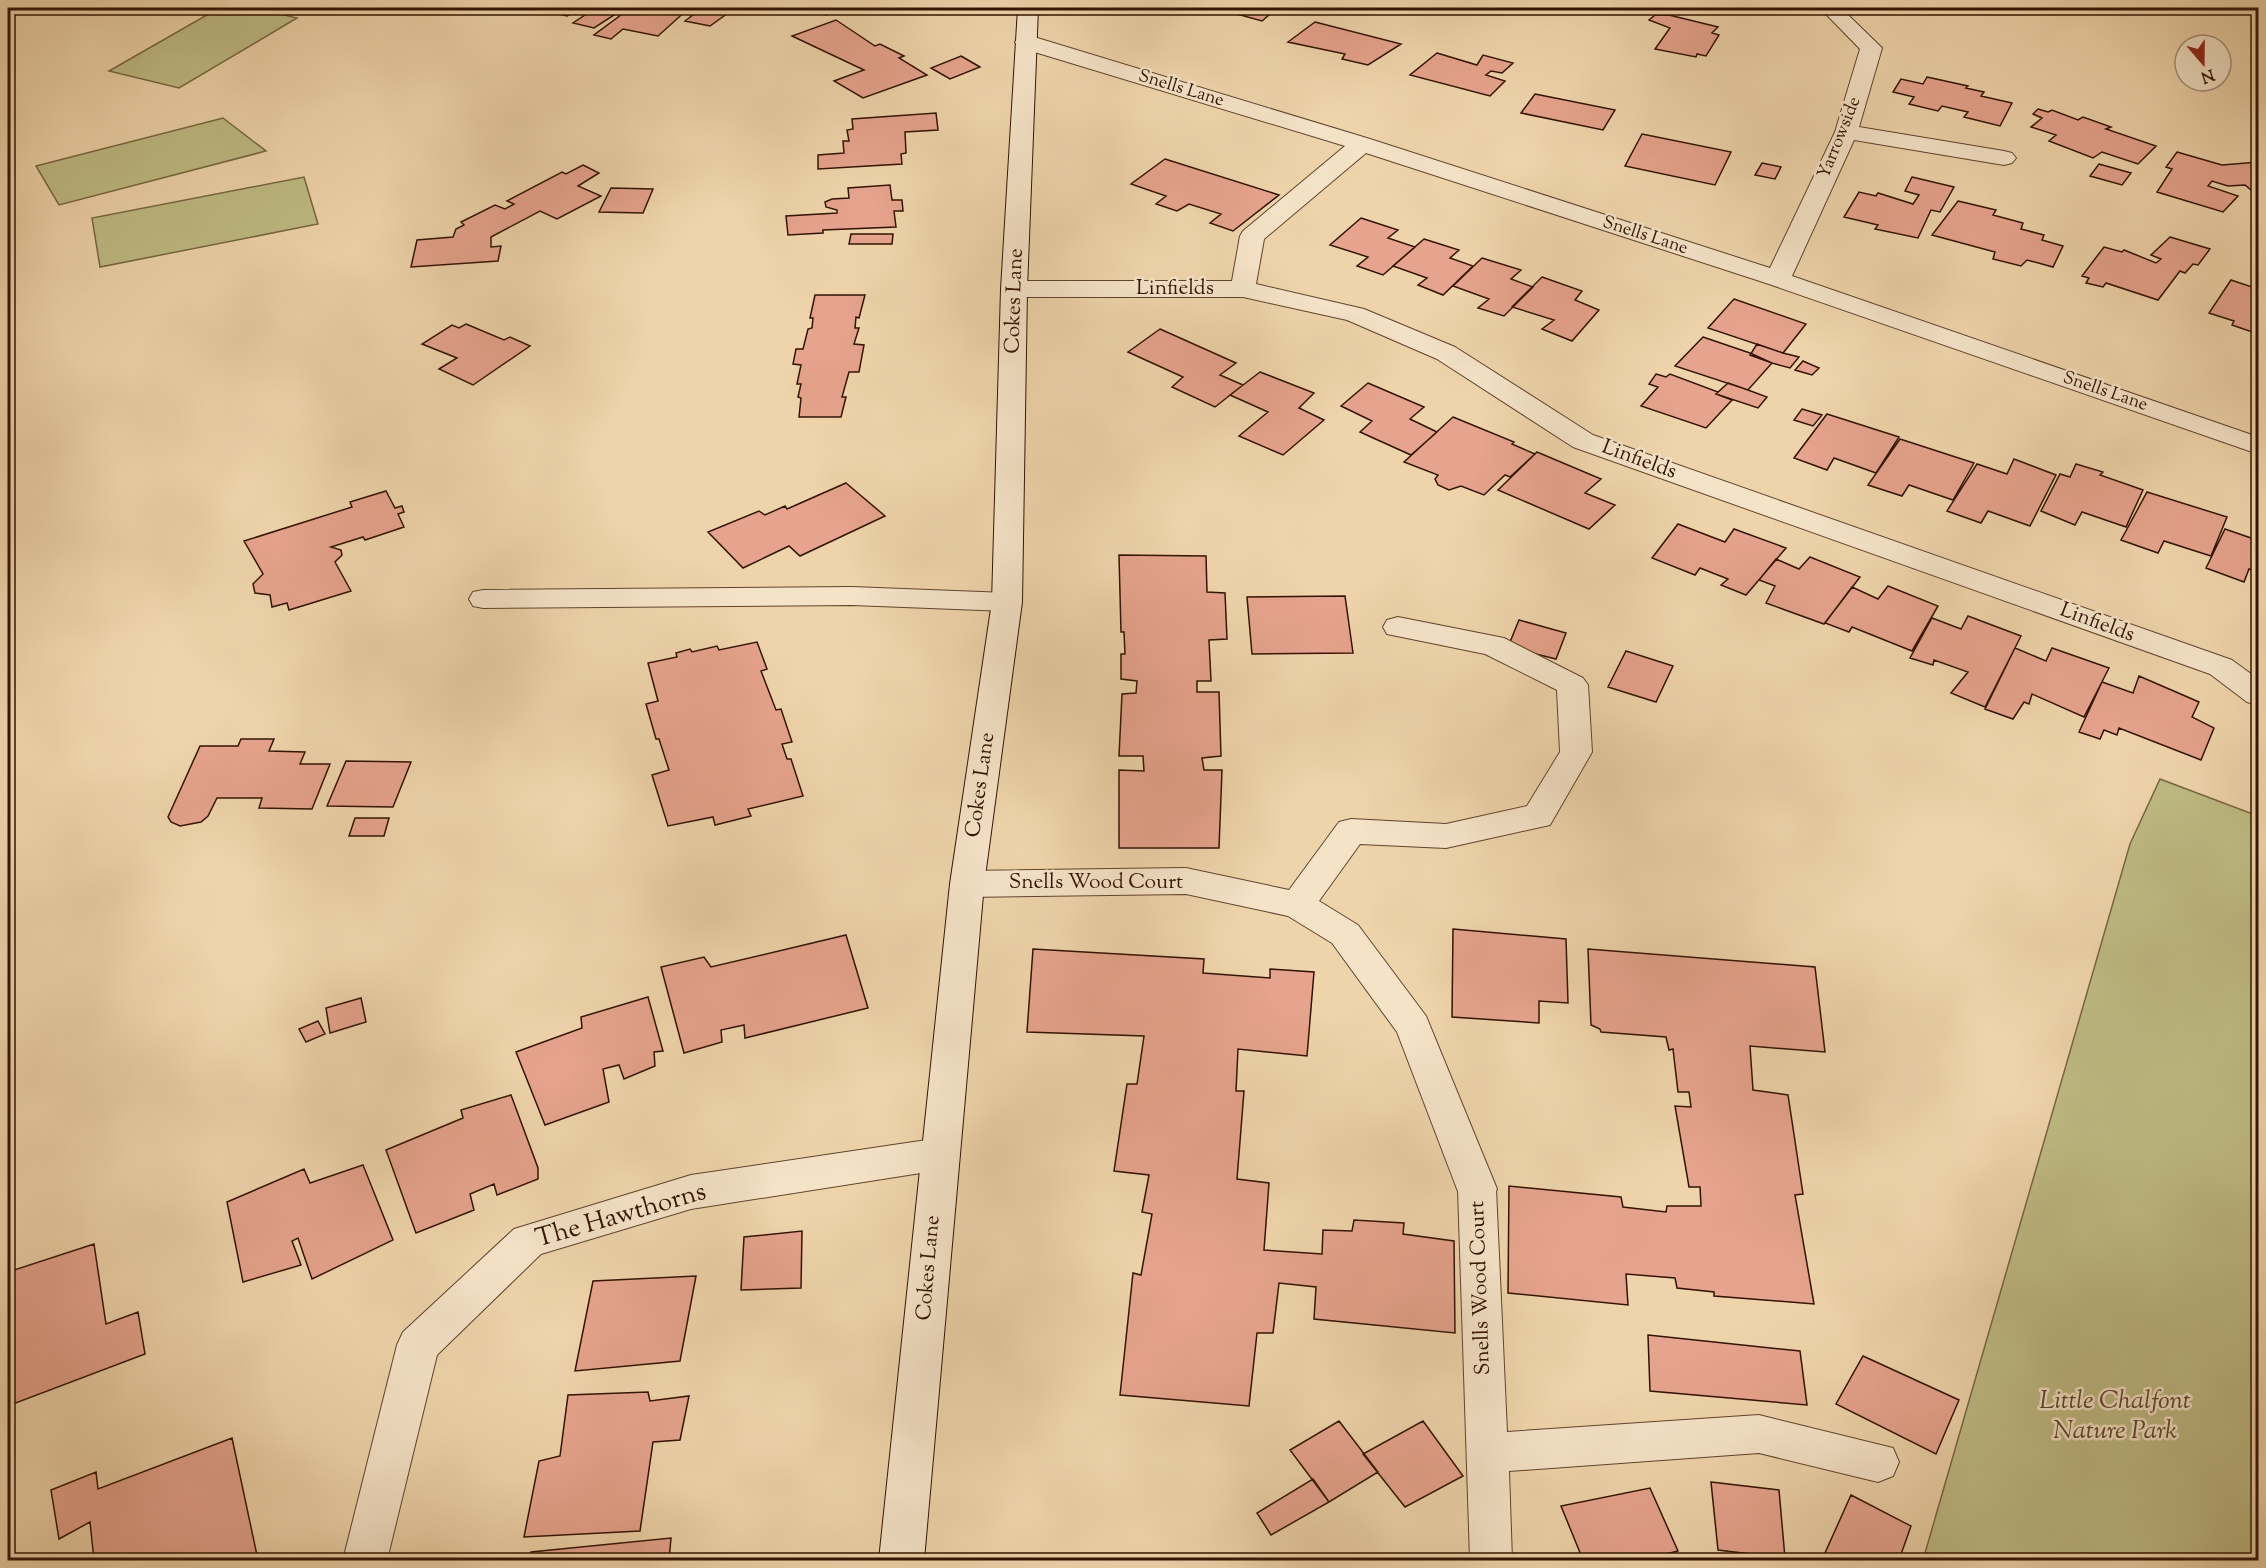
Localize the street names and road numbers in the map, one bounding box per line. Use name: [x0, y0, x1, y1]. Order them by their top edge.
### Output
street label: Snells Lane: [1135, 64, 1227, 114]
street label: Yarrowside: [1812, 93, 1868, 183]
street label: Snells Lane: [1599, 210, 1691, 262]
street label: Cokes Lane: [998, 248, 1032, 354]
street label: Linfields: [1136, 274, 1214, 304]
street label: Snells Lane: [2059, 365, 2151, 419]
street label: Linfields: [1597, 433, 1681, 487]
street label: Linfields: [2055, 596, 2139, 650]
street label: Cokes Lane: [959, 731, 1003, 839]
street label: Snells Wood Court: [1009, 868, 1183, 898]
street label: The Hawthorns: [531, 1174, 711, 1258]
street label: Snells Wood Court: [1463, 1200, 1499, 1376]
street label: Cokes Lane: [909, 1214, 949, 1322]

